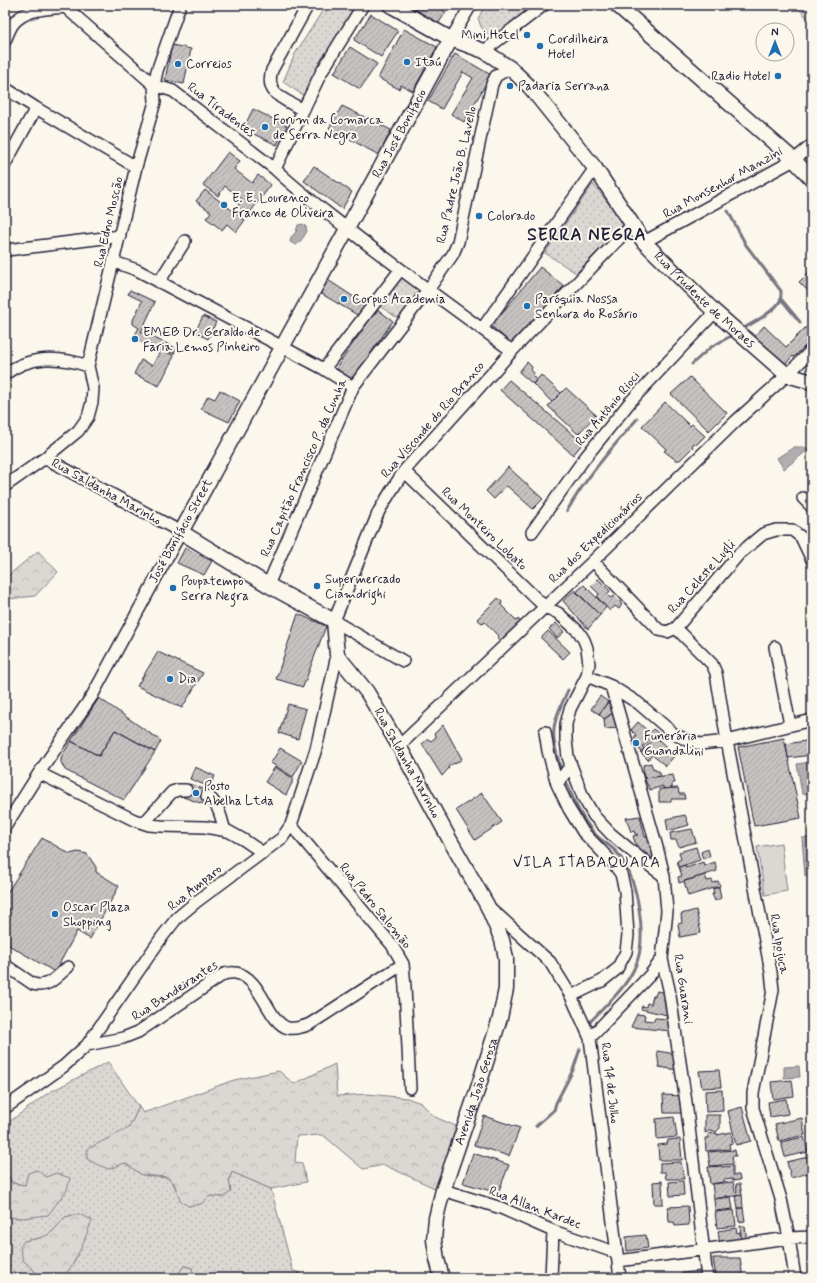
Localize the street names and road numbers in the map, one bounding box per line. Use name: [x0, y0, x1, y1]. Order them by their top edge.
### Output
street label: Rua Tiradentes: [183, 79, 259, 141]
street label: Rua José Bonifácio: [368, 86, 431, 181]
street label: Rua Padre João B. Lavello: [433, 105, 481, 245]
street label: Rua Monsenhor Manzini: [660, 143, 786, 223]
street label: Rua Edno Moscão: [90, 175, 128, 269]
street label: Rua Prudente de Moraes: [650, 248, 759, 352]
street label: Rua Visconde do Rio Branco: [378, 358, 489, 482]
street label: Rua Antônio Rioci: [572, 368, 644, 450]
street label: Rua Capitão Francisco P. da Cunha: [257, 376, 351, 560]
street label: Rua Saldanha Marinho: [48, 455, 165, 530]
street label: José Bonifácio Street: [145, 475, 217, 586]
street label: Rua Monteiro Lobato: [437, 484, 531, 574]
street label: Rua dos Expedicionários: [545, 489, 647, 587]
street label: Rua Celeste Lugli: [664, 536, 741, 619]
street label: Rua Saldanha Marinho: [370, 705, 445, 822]
street label: Rua Pedro Salomão: [335, 860, 415, 953]
street label: Rua Amparo: [164, 861, 226, 915]
street label: Rua Ipojuca: [765, 913, 793, 975]
street label: Rua Guarani: [669, 953, 697, 1025]
street label: Rua Bandeirantes: [129, 957, 222, 1025]
street label: Avenida João Gerosa: [451, 1035, 502, 1147]
street label: Rua 14 de Julho: [597, 1042, 623, 1125]
street label: Rua Allan Kardec: [487, 1183, 583, 1233]

